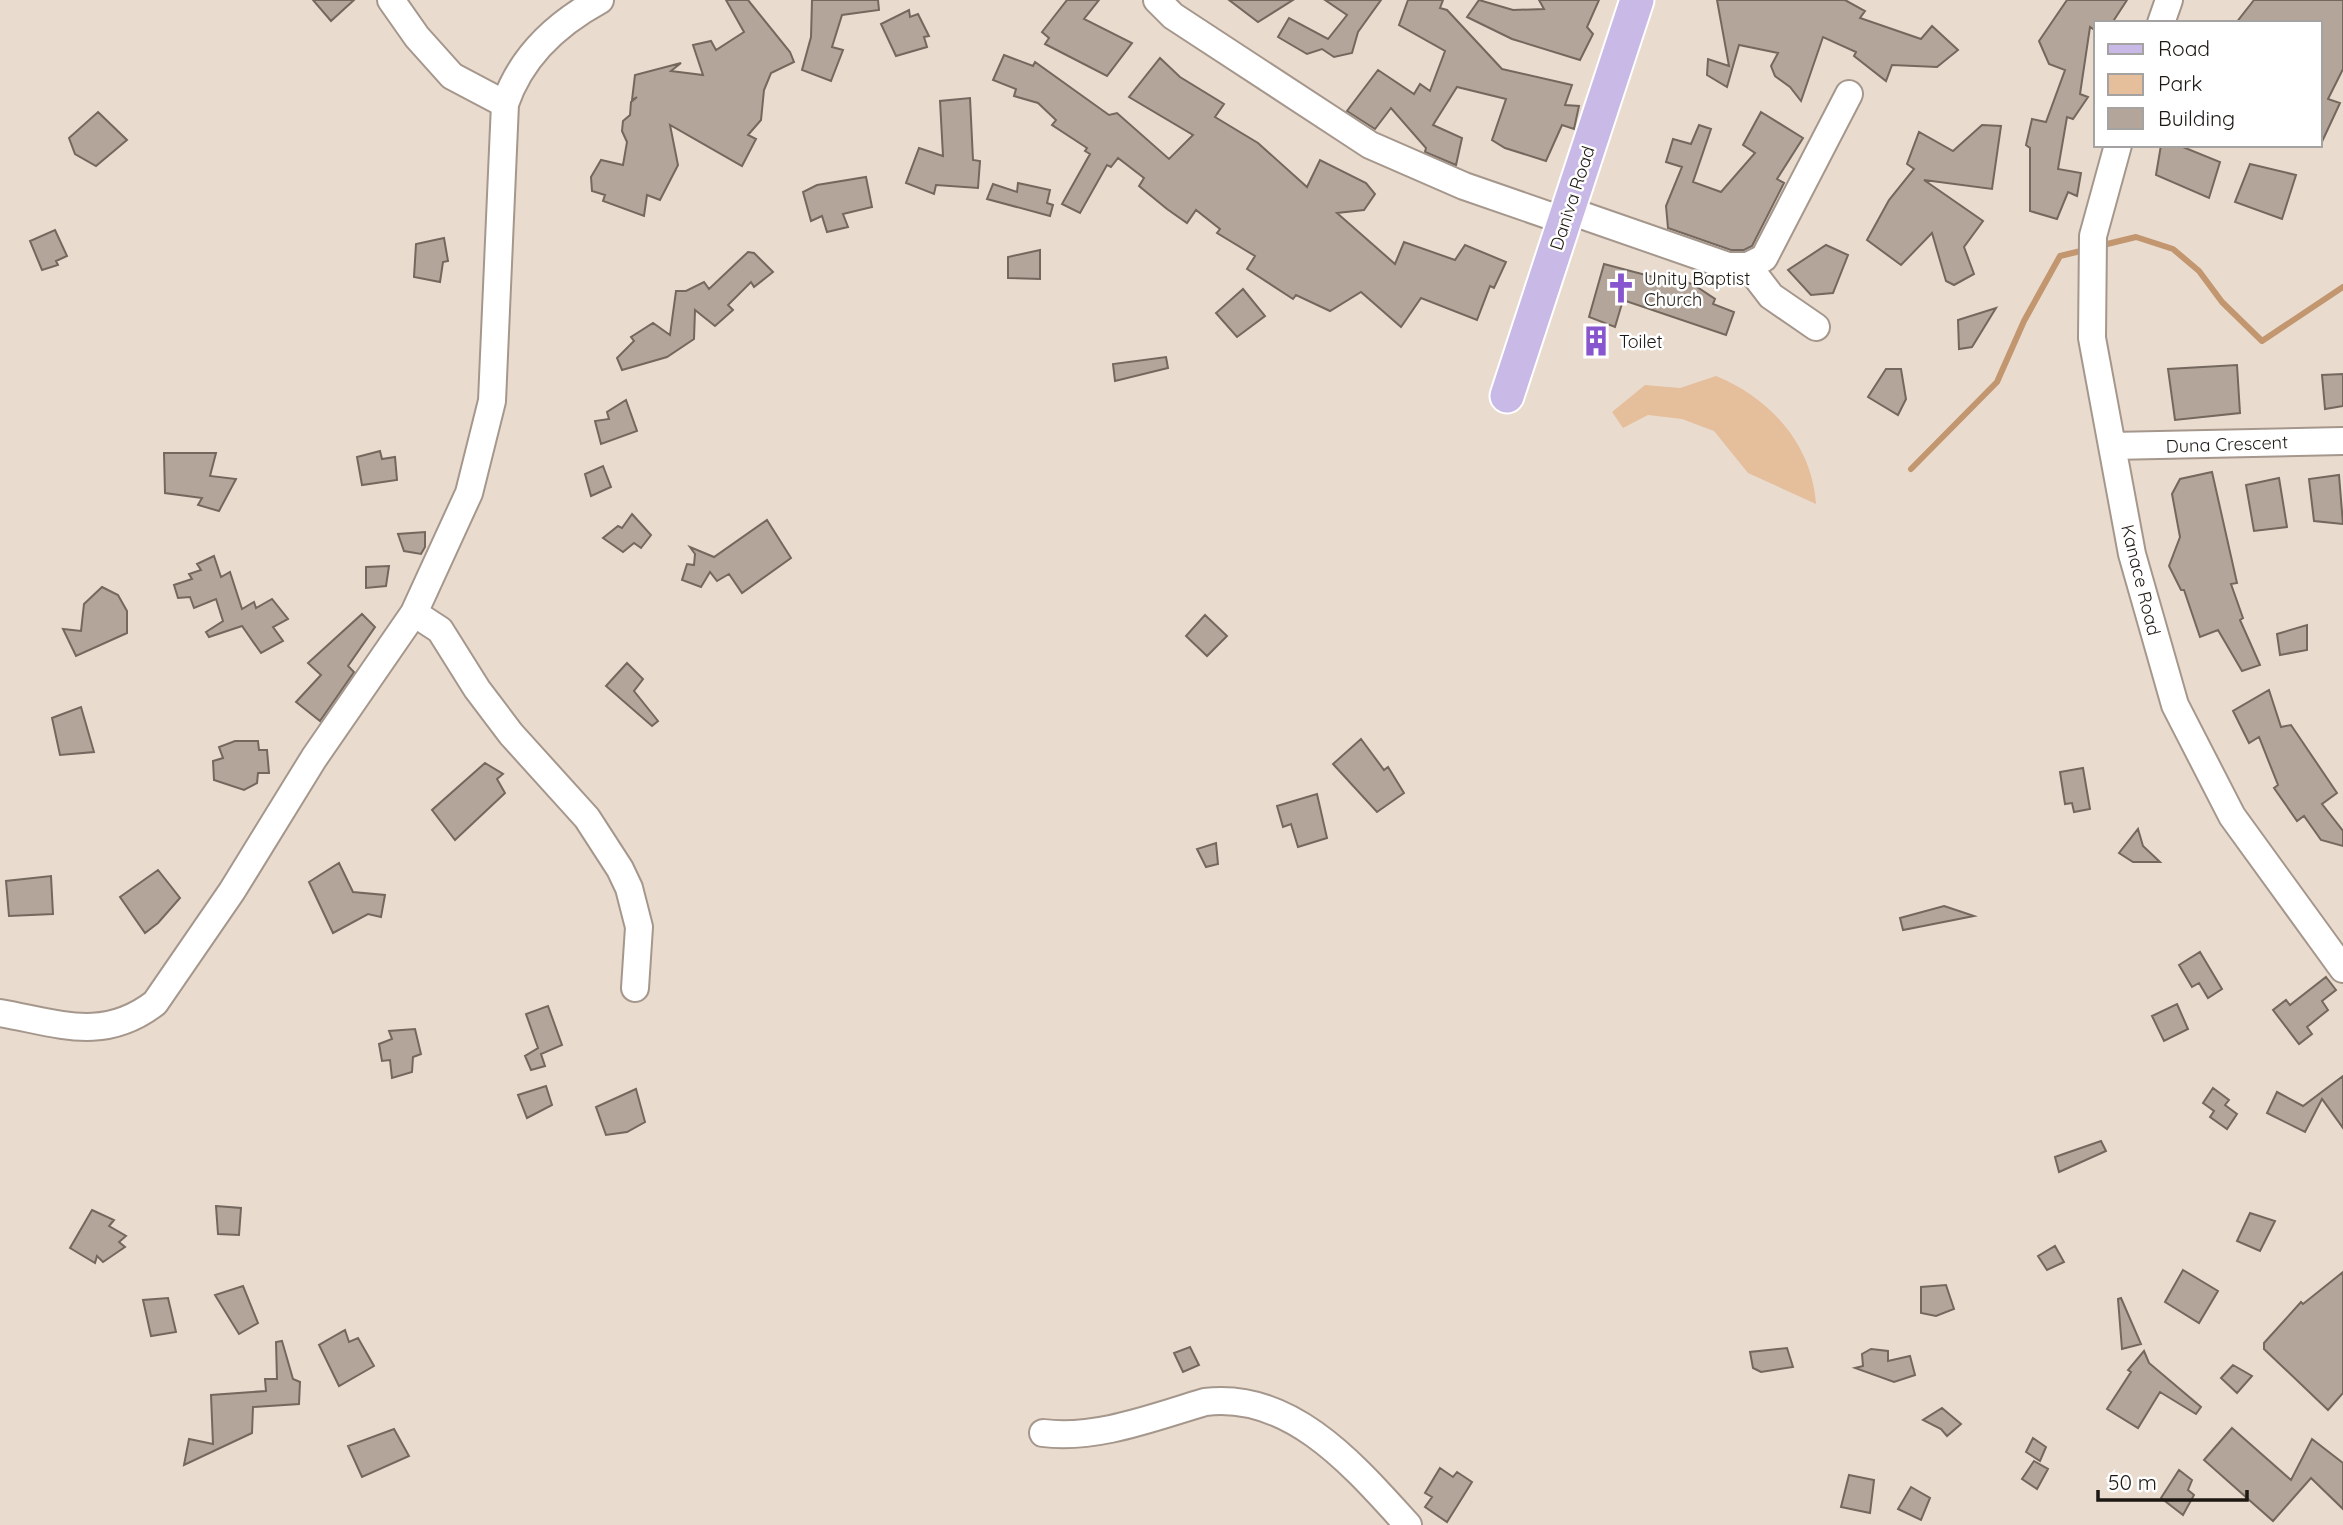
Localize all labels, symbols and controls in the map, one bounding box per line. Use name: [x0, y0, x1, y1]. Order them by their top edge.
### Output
legend: [2094, 21, 2322, 147]
text: Road: [2158, 35, 2210, 61]
text: Park: [2158, 70, 2202, 96]
text: Building: [2158, 105, 2235, 131]
street label: Daniva Road: [1544, 143, 1600, 253]
place label: Unity Baptist Church: [1644, 267, 1750, 311]
church icon: Unity Baptist Church: [1604, 271, 1638, 305]
building icon: Toilet: [1579, 324, 1613, 358]
place label: Toilet: [1619, 330, 1663, 353]
street label: Duna Crescent: [2165, 430, 2289, 458]
street label: Kanace Road: [2116, 522, 2166, 638]
scale bar: [2098, 1458, 2247, 1502]
text: 50 m: [2108, 1469, 2157, 1495]

